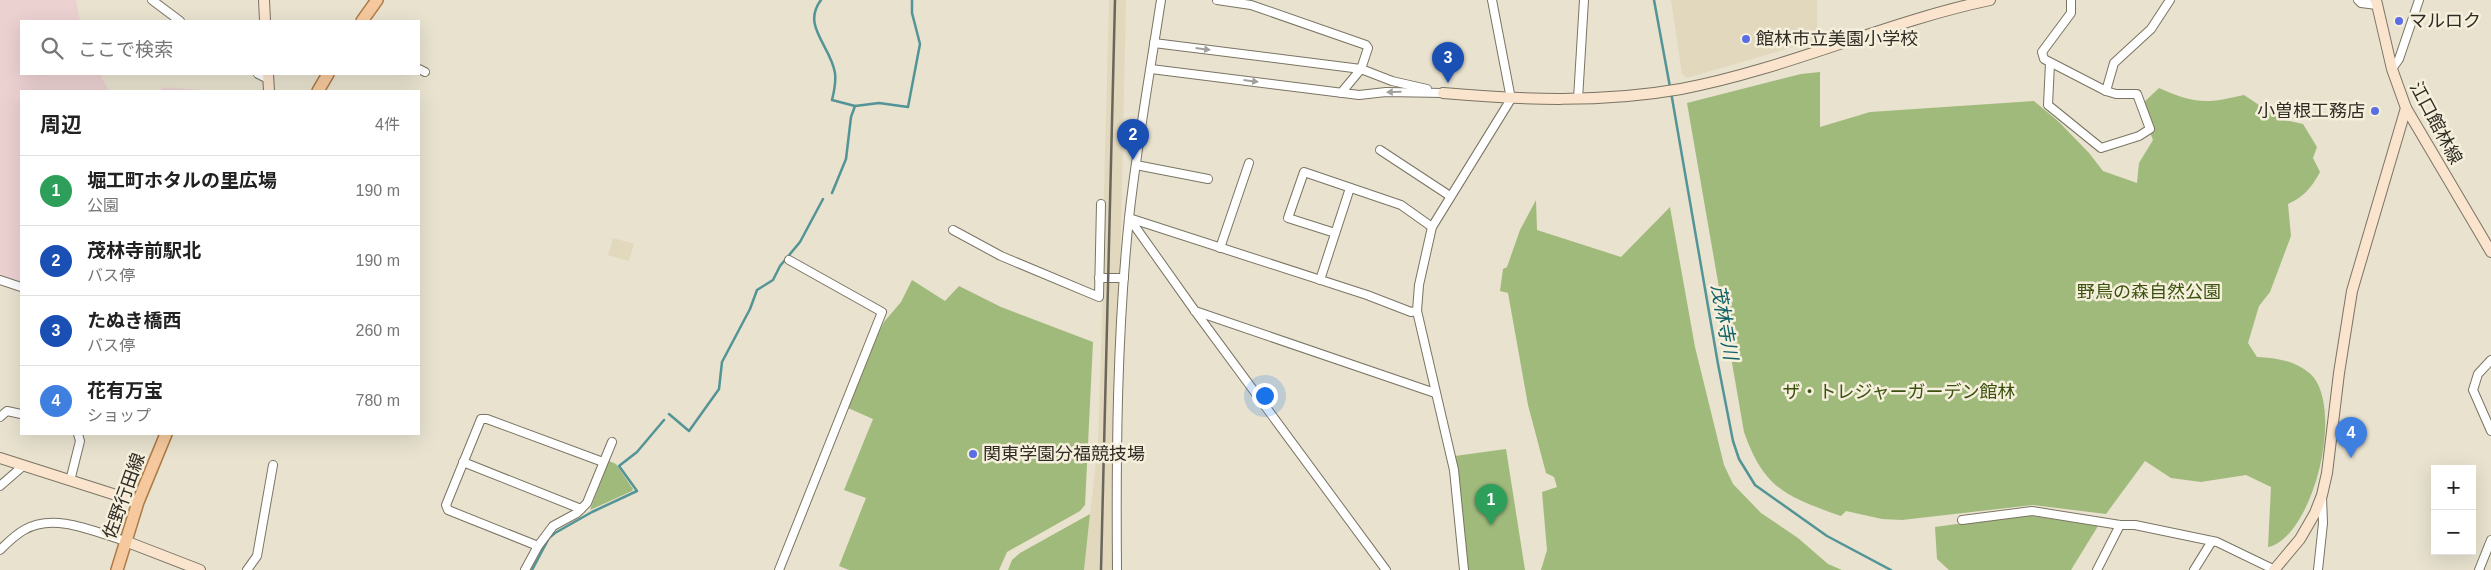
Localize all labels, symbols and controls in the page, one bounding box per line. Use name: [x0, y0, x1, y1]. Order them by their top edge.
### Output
place label: マルロク: [2409, 11, 2481, 31]
marker: マルロク: [2393, 15, 2405, 27]
search box: [20, 20, 420, 75]
place label: 館林市立美園小学校: [1756, 29, 1918, 49]
marker: 館林市立美園小学校: [1740, 33, 1752, 45]
icon: search: [38, 34, 66, 62]
text: ここで検索: [78, 39, 173, 60]
pin: 3: [1432, 42, 1464, 83]
one-way arrow: [1195, 45, 1211, 53]
one-way arrow: [1244, 78, 1260, 86]
street label: 江口館林線: [2406, 79, 2466, 167]
one-way arrow: [1386, 88, 1402, 96]
place label: 小曽根工務店: [2257, 101, 2365, 121]
marker: 小曽根工務店: [2369, 105, 2381, 117]
text: 周辺: [40, 113, 82, 136]
text: 4件: [375, 116, 400, 133]
pin: 2: [1117, 119, 1149, 160]
text: 堀工町ホタルの里広場: [87, 170, 277, 191]
text: 1: [52, 182, 60, 199]
text: 190 m: [356, 182, 400, 199]
text: 公園: [87, 197, 119, 214]
text: 茂林寺前駅北: [87, 240, 201, 261]
text: 2: [52, 252, 60, 269]
text: 190 m: [356, 252, 400, 269]
text: バス停: [87, 267, 135, 284]
park label: 野鳥の森自然公園: [2077, 282, 2221, 302]
water label: 茂林寺川: [1708, 283, 1742, 363]
text: たぬき橋西: [87, 310, 182, 331]
text: 3: [52, 322, 60, 339]
text: 260 m: [356, 322, 400, 339]
text: バス停: [87, 337, 135, 354]
text: 花有万宝: [87, 380, 163, 401]
park label: ザ・トレジャーガーデン館林: [1782, 382, 2016, 402]
your location: [1252, 383, 1278, 409]
text: 4: [52, 392, 60, 409]
text: 780 m: [356, 392, 400, 409]
text: ショップ: [87, 407, 151, 424]
pin: 4: [2335, 417, 2367, 458]
place label: 関東学園分福競技場: [983, 444, 1145, 464]
marker: 関東学園分福競技場: [967, 448, 979, 460]
street label: 佐野行田線: [99, 450, 149, 542]
map controls: [2431, 465, 2476, 555]
button: +: [2431, 465, 2476, 510]
pin: 1: [1475, 484, 1507, 525]
button: −: [2431, 510, 2476, 555]

